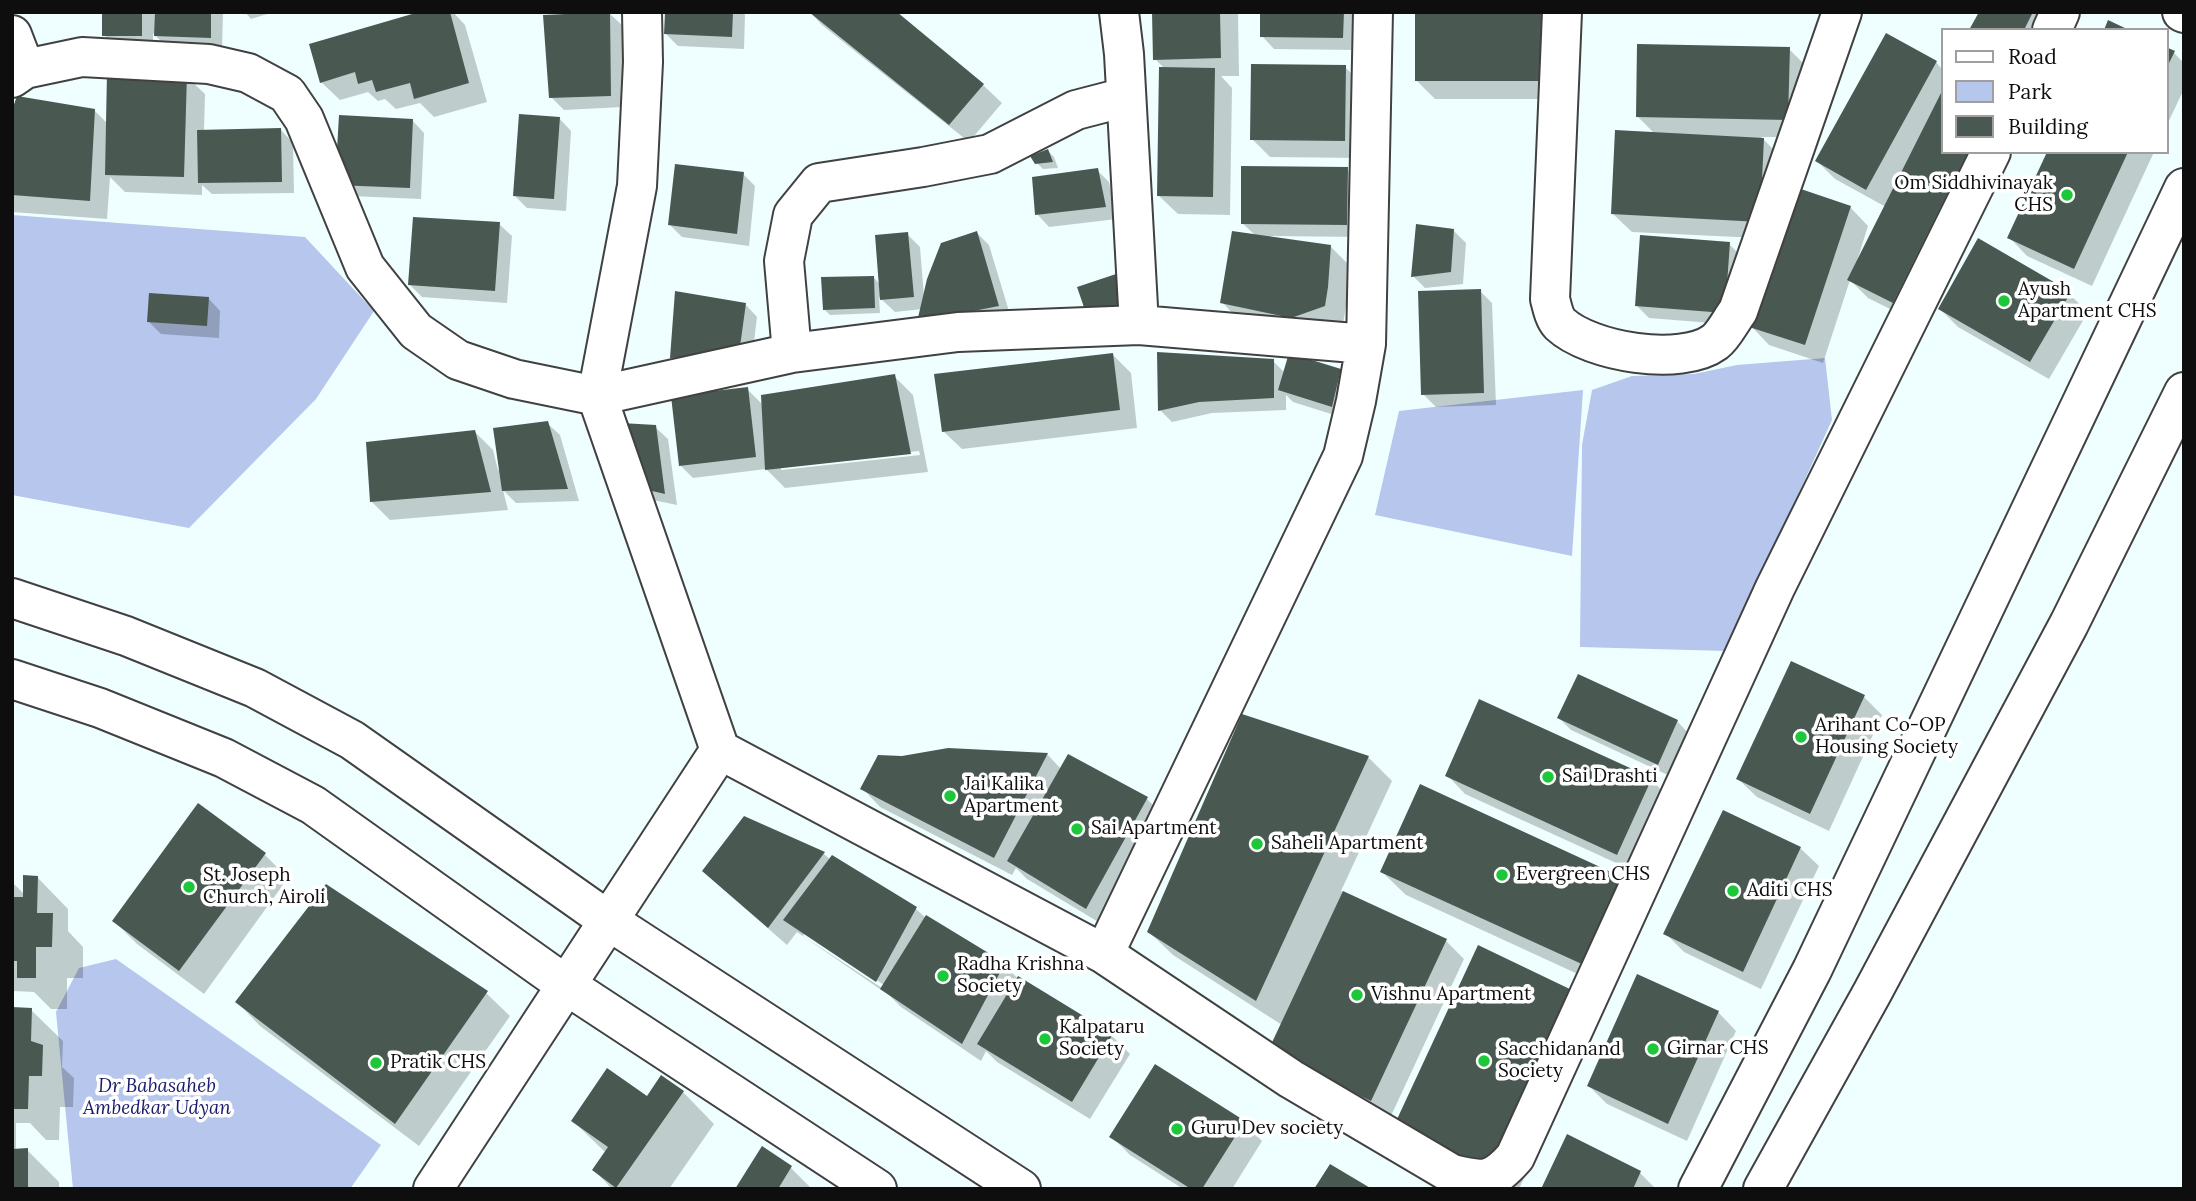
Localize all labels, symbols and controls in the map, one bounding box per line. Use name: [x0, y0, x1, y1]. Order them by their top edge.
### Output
legend: [1940, 28, 2168, 154]
text: Road: [2008, 43, 2057, 70]
text: Park: [2008, 78, 2052, 105]
text: Building: [2008, 113, 2088, 140]
place label: Om Siddhivinayak CHS: [1894, 173, 2053, 217]
marker: Om Siddhivinayak CHS: [2059, 187, 2075, 203]
place label: Ayush Apartment CHS: [2018, 279, 2157, 323]
marker: Ayush Apartment CHS: [1996, 293, 2012, 309]
place label: Arihant Co-OP Housing Society: [1815, 715, 1958, 759]
marker: Arihant Co-OP Housing Society: [1793, 729, 1809, 745]
place label: Sai Drashti: [1562, 766, 1658, 788]
marker: Sai Drashti: [1540, 769, 1556, 785]
place label: Jai Kalika Apartment: [964, 774, 1059, 818]
marker: Jai Kalika Apartment: [942, 788, 958, 804]
place label: Sai Apartment: [1091, 818, 1217, 840]
marker: Sai Apartment: [1069, 821, 1085, 837]
place label: Saheli Apartment: [1271, 833, 1424, 855]
marker: Saheli Apartment: [1249, 836, 1265, 852]
place label: Evergreen CHS: [1516, 864, 1650, 886]
place label: St. Joseph Church, Airoli: [203, 865, 325, 909]
marker: Evergreen CHS: [1494, 867, 1510, 883]
marker: St. Joseph Church, Airoli: [181, 879, 197, 895]
place label: Aditi CHS: [1747, 880, 1832, 902]
marker: Aditi CHS: [1725, 883, 1741, 899]
place label: Radha Krishna Society: [957, 954, 1084, 998]
marker: Radha Krishna Society: [935, 968, 951, 984]
place label: Vishnu Apartment: [1371, 984, 1531, 1006]
marker: Vishnu Apartment: [1349, 987, 1365, 1003]
place label: Kalpataru Society: [1059, 1017, 1145, 1061]
marker: Kalpataru Society: [1037, 1031, 1053, 1047]
place label: Girnar CHS: [1667, 1038, 1768, 1060]
place label: Sacchidanand Society: [1498, 1039, 1621, 1083]
marker: Girnar CHS: [1645, 1041, 1661, 1057]
place label: Pratik CHS: [390, 1052, 486, 1074]
marker: Sacchidanand Society: [1476, 1053, 1492, 1069]
marker: Pratik CHS: [368, 1055, 384, 1071]
park label: Dr Babasaheb Ambedkar Udyan: [83, 1076, 231, 1120]
place label: Guru Dev society: [1191, 1118, 1343, 1140]
marker: Guru Dev society: [1169, 1121, 1185, 1137]

